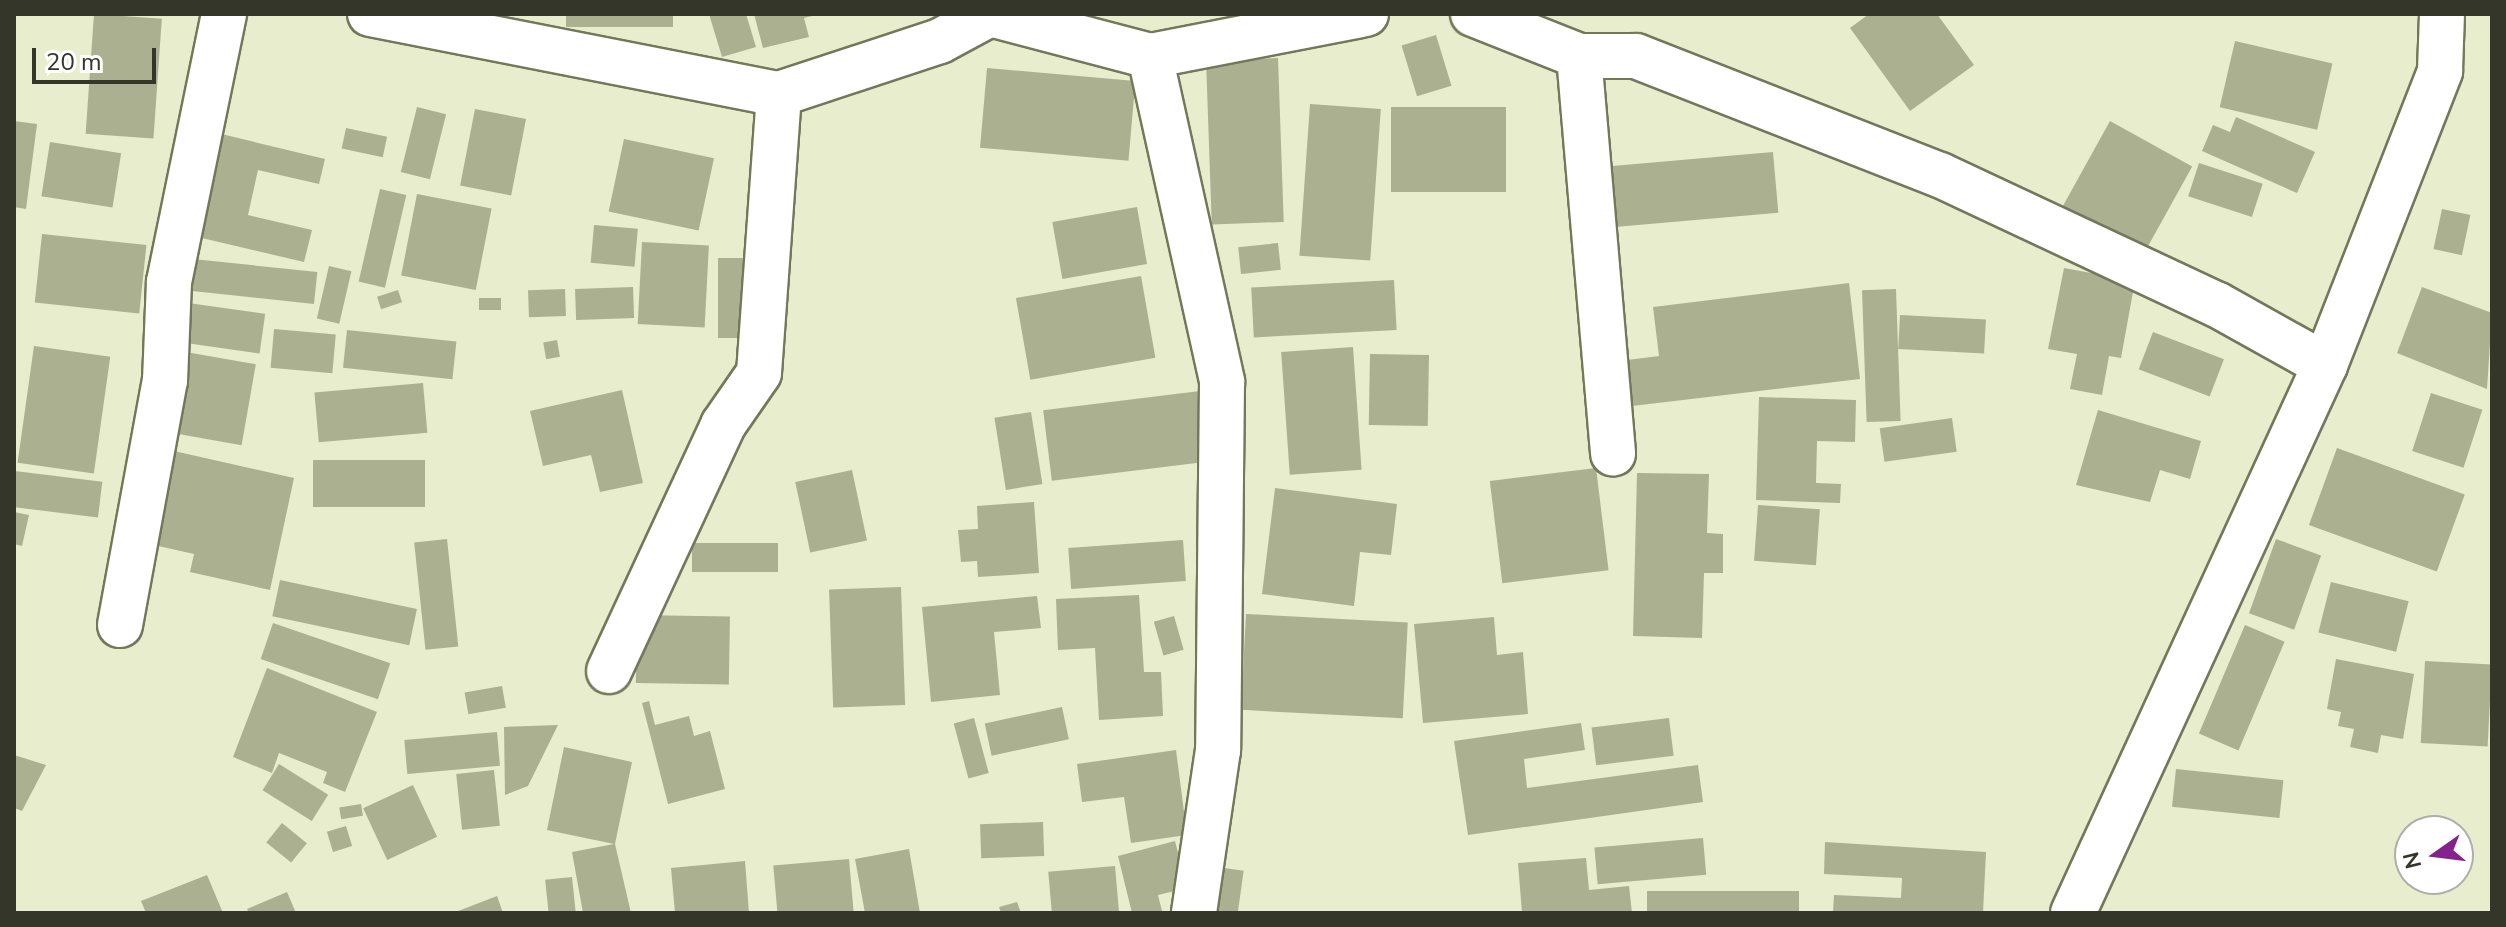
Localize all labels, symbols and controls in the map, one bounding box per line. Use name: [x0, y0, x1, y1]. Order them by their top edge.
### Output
scale bar: [36, 32, 160, 82]
text: 20 m: [46, 46, 102, 78]
north arrow: [2394, 815, 2474, 895]
text: N: [2396, 849, 2429, 872]

